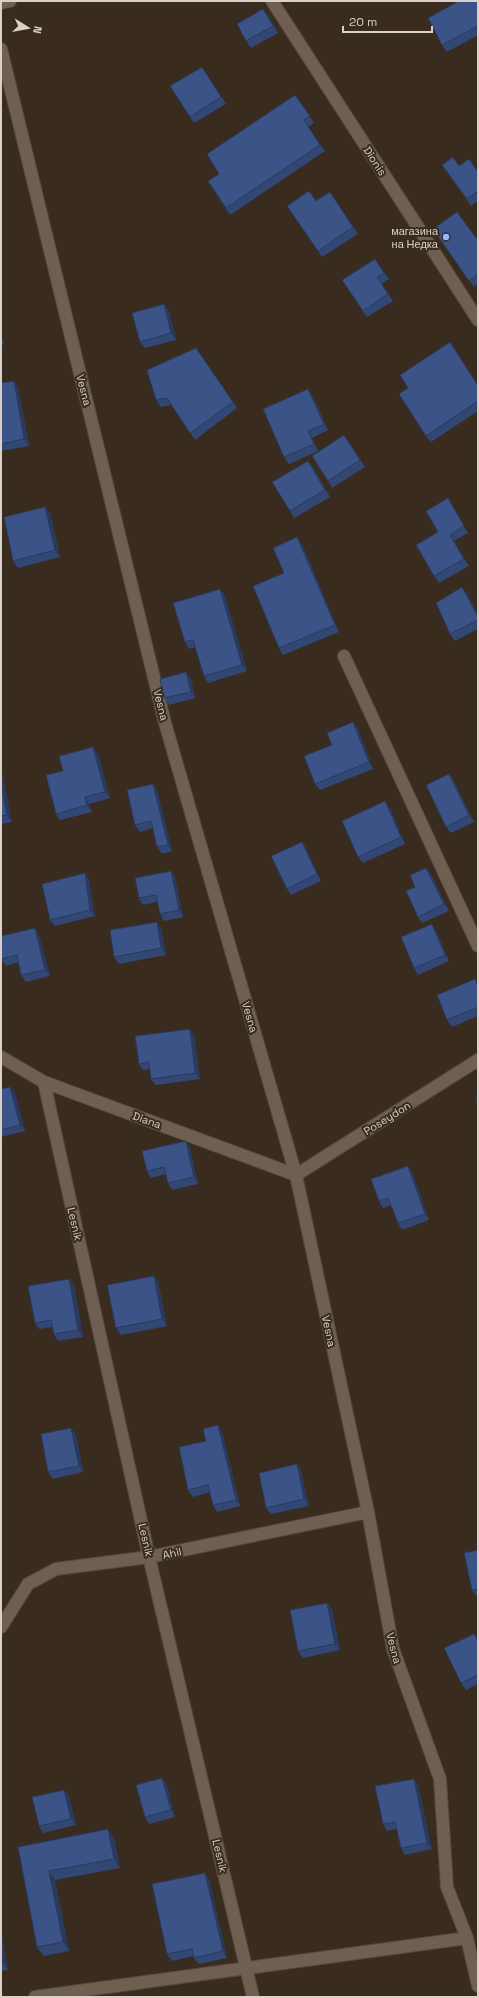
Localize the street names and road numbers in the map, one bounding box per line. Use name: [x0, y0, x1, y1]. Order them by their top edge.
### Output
street label: Dionis: [360, 144, 390, 178]
street label: Vesna: [73, 373, 95, 408]
street label: Vesna: [150, 688, 172, 723]
street label: Vesna: [239, 1000, 261, 1035]
street label: Poseydon: [361, 1098, 413, 1138]
street label: Diana: [131, 1108, 164, 1132]
street label: Lesnik: [64, 1206, 86, 1242]
street label: Vesna: [319, 1314, 339, 1349]
street label: Lesnik: [135, 1522, 157, 1558]
street label: Ahil: [161, 1544, 183, 1562]
street label: Vesna: [383, 1631, 405, 1666]
street label: Lesnik: [209, 1838, 231, 1874]

